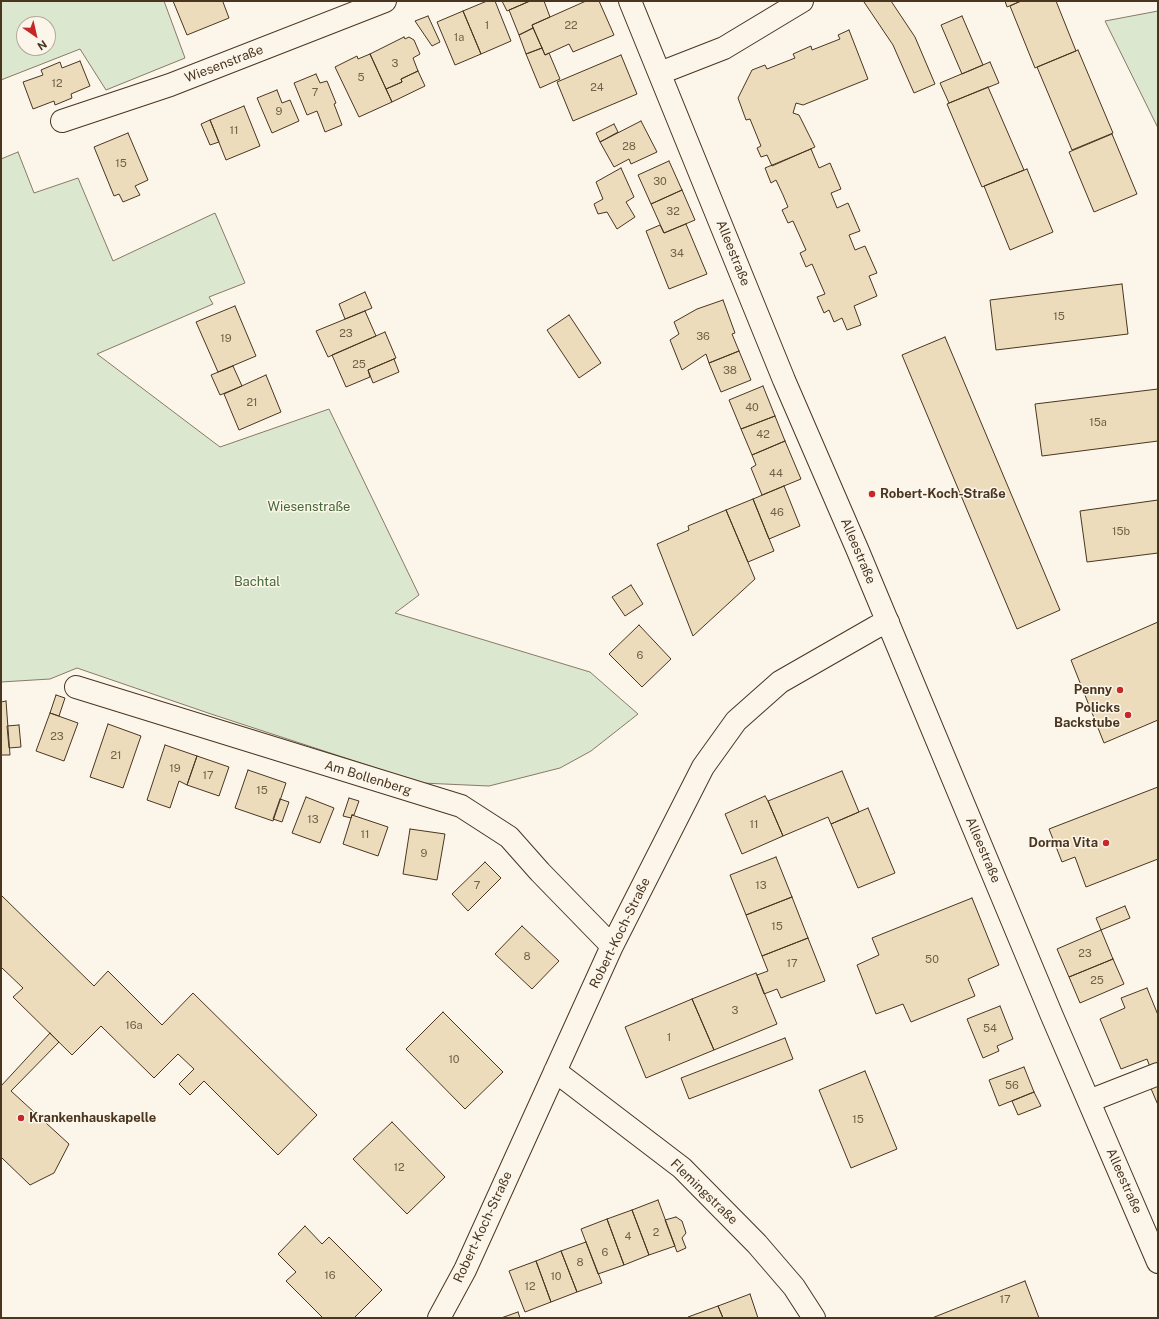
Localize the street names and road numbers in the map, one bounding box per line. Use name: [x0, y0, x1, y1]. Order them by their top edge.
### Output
street label: Wiesenstraße: [183, 42, 265, 86]
street label: Alleestraße: [713, 218, 753, 288]
street label: Alleestraße: [837, 516, 879, 586]
street label: Am Bollenberg: [323, 757, 413, 799]
street label: Alleestraße: [962, 815, 1004, 885]
street label: Robert-Koch-Straße: [586, 875, 654, 991]
street label: Alleestraße: [1103, 1146, 1145, 1216]
street label: Flemingstraße: [667, 1156, 741, 1228]
street label: Robert-Koch-Straße: [450, 1169, 516, 1285]

